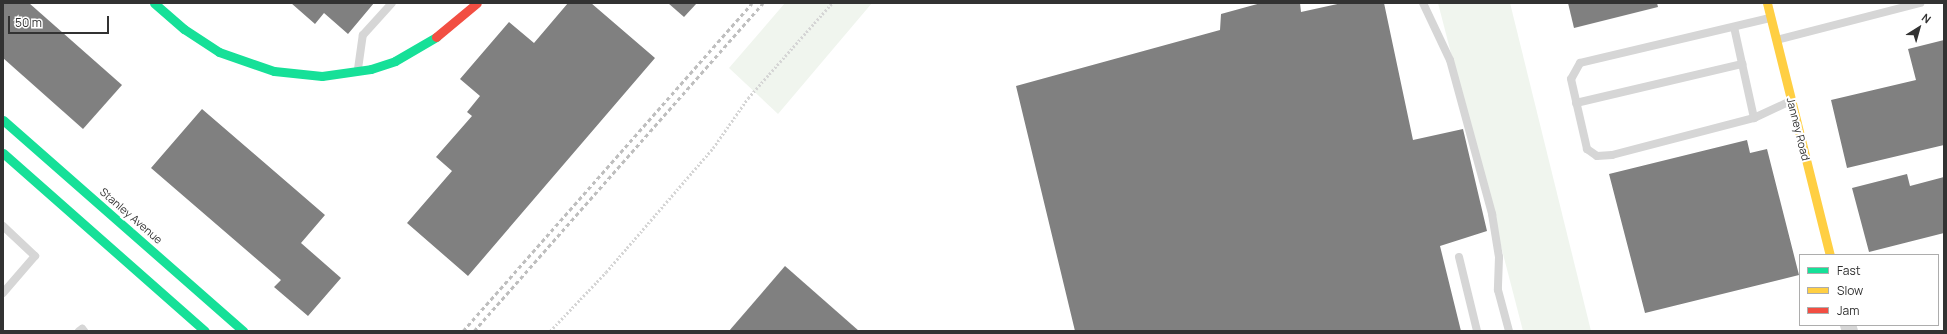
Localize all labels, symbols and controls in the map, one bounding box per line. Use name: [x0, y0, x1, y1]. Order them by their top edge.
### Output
scale bar: [10, 8, 111, 34]
north arrow: [1899, 8, 1939, 48]
text: N: [1919, 10, 1934, 26]
text: 50 m: [15, 14, 42, 31]
street label: Janney Road: [1784, 96, 1812, 162]
street label: Stanley Avenue: [97, 185, 165, 247]
legend: [1799, 254, 1939, 326]
text: Fast: [1837, 262, 1861, 279]
text: Slow: [1837, 282, 1863, 299]
text: Jam: [1837, 302, 1859, 319]

